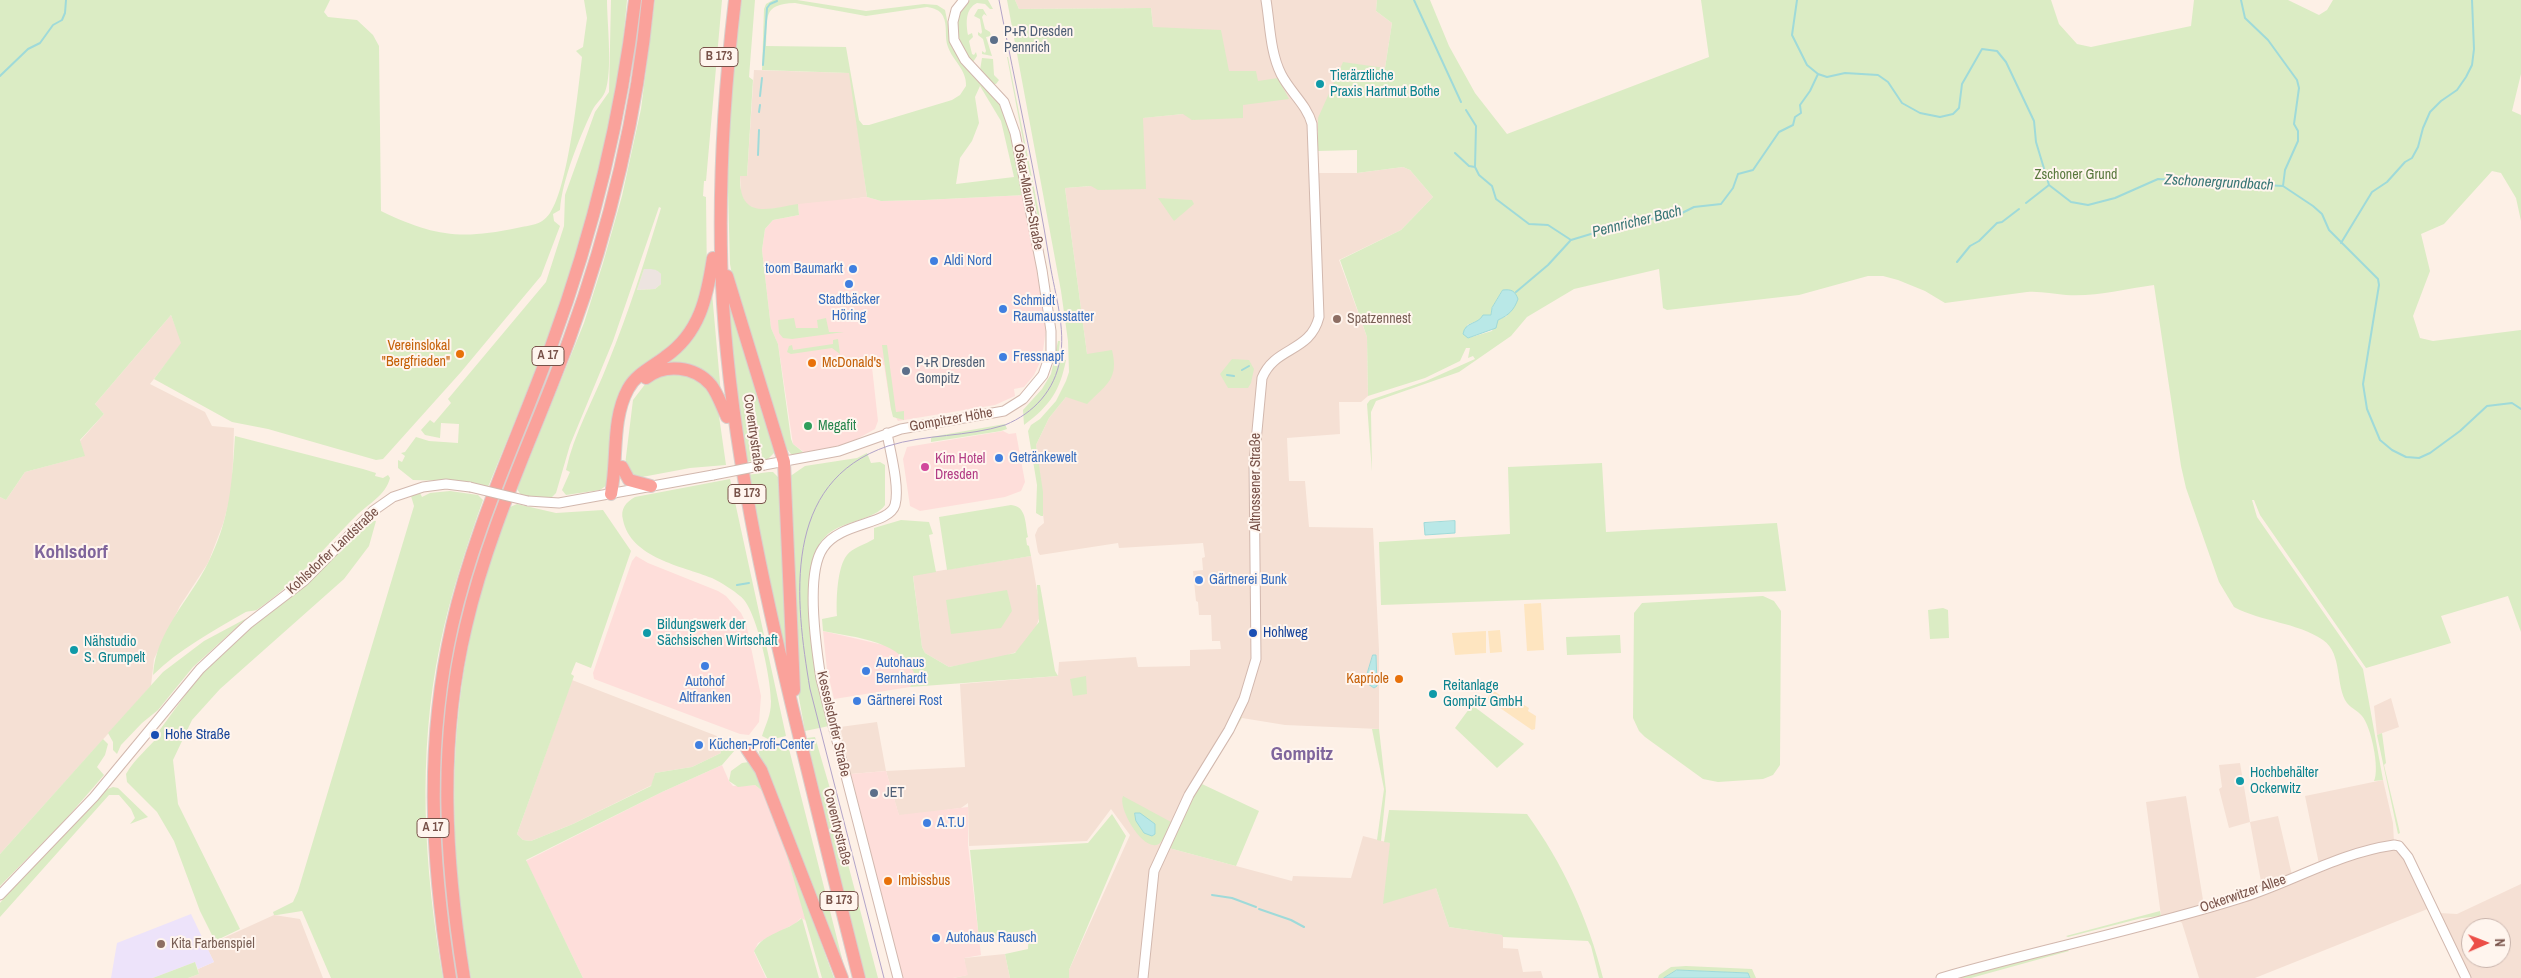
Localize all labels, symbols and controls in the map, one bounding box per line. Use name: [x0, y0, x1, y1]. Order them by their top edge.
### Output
place label: P+R Dresden Pennrich: [1004, 24, 1073, 56]
marker: P+R Dresden Pennrich: [988, 34, 1000, 46]
road number: B 173: [700, 48, 738, 66]
place label: Tierärztliche Praxis Hartmut Bothe: [1330, 68, 1440, 100]
marker: Tierärztliche Praxis Hartmut Bothe: [1314, 78, 1326, 90]
street label: Oskar-Maune-Straße: [1009, 142, 1047, 252]
park label: Zschoner Grund: [2035, 167, 2117, 183]
water label: Zschonergrundbach: [2164, 171, 2274, 195]
water label: Pennricher Bach: [1590, 202, 1684, 242]
place label: Aldi Nord: [944, 253, 992, 269]
marker: Aldi Nord: [928, 255, 940, 267]
place label: toom Baumarkt: [765, 261, 843, 277]
marker: toom Baumarkt: [847, 263, 859, 275]
marker: Stadtbäcker Höring: [843, 278, 855, 290]
place label: Stadtbäcker Höring: [818, 292, 880, 324]
place label: Schmidt Raumausstatter: [1013, 293, 1094, 326]
marker: Schmidt Raumausstatter: [997, 303, 1009, 315]
place label: Spatzennest: [1347, 311, 1411, 327]
marker: Spatzennest: [1331, 313, 1343, 325]
place label: Vereinslokal "Bergfrieden": [382, 338, 450, 371]
road number: A 17: [532, 346, 564, 366]
marker: Vereinslokal "Bergfrieden": [454, 348, 466, 360]
place label: Fressnapf: [1013, 349, 1064, 365]
marker: Fressnapf: [997, 351, 1009, 363]
place label: McDonald's: [822, 355, 882, 371]
place label: P+R Dresden Gompitz: [916, 355, 985, 388]
marker: McDonald's: [806, 357, 818, 369]
marker: P+R Dresden Gompitz: [900, 365, 912, 377]
street label: Coventrystraße: [739, 393, 767, 473]
street label: Gompitzer Höhe: [908, 404, 994, 436]
place label: Megafit: [818, 418, 856, 434]
marker: Megafit: [802, 420, 814, 432]
street label: Altnossener Straße: [1248, 433, 1264, 531]
place label: Getränkewelt: [1009, 450, 1077, 466]
place label: Kim Hotel Dresden: [935, 451, 985, 484]
marker: Getränkewelt: [993, 452, 1005, 464]
marker: Kim Hotel Dresden: [919, 461, 931, 473]
road number: B 173: [728, 484, 766, 504]
street label: Kohlsdorfer Landstraße: [283, 504, 383, 598]
district label: Kohlsdorf: [34, 542, 108, 564]
place label: Gärtnerei Bunk: [1209, 572, 1287, 588]
marker: Gärtnerei Bunk: [1193, 574, 1205, 586]
place label: Bildungswerk der Sächsischen Wirtschaft: [657, 617, 778, 650]
place label: Hohlweg: [1263, 625, 1308, 641]
marker: Bildungswerk der Sächsischen Wirtschaft: [641, 627, 653, 639]
marker: Hohlweg: [1247, 627, 1259, 639]
place label: Nähstudio S. Grumpelt: [84, 634, 145, 666]
marker: Nähstudio S. Grumpelt: [68, 644, 80, 656]
place label: Autohaus Bernhardt: [876, 655, 926, 688]
marker: Autohof Altfranken: [699, 660, 711, 672]
marker: Autohaus Bernhardt: [860, 665, 872, 677]
street label: Kesselsdorfer Straße: [813, 670, 853, 778]
place label: Kapriole: [1346, 671, 1389, 687]
marker: Kapriole: [1393, 673, 1405, 685]
place label: Autohof Altfranken: [679, 674, 731, 706]
place label: Reitanlage Gompitz GmbH: [1443, 678, 1523, 710]
marker: Reitanlage Gompitz GmbH: [1427, 688, 1439, 700]
place label: Gärtnerei Rost: [867, 693, 942, 709]
marker: Gärtnerei Rost: [851, 695, 863, 707]
place label: Hohe Straße: [165, 727, 230, 743]
marker: Hohe Straße: [149, 729, 161, 741]
place label: Küchen-Profi-Center: [709, 737, 814, 753]
marker: Küchen-Profi-Center: [693, 739, 705, 751]
district label: Gompitz: [1271, 744, 1333, 766]
place label: Hochbehälter Ockerwitz: [2250, 765, 2318, 798]
marker: Hochbehälter Ockerwitz: [2234, 775, 2246, 787]
place label: JET: [884, 785, 904, 801]
street label: Coventrystraße: [819, 787, 855, 867]
marker: JET: [868, 787, 880, 799]
place label: A.T.U: [937, 815, 965, 831]
marker: A.T.U: [921, 817, 933, 829]
road number: A 17: [417, 818, 449, 838]
street label: Ockerwitzer Allee: [2198, 871, 2288, 917]
place label: Imbissbus: [898, 873, 950, 889]
marker: Imbissbus: [882, 875, 894, 887]
road number: B 173: [820, 891, 858, 910]
north arrow: [2461, 918, 2511, 968]
place label: Autohaus Rausch: [946, 930, 1037, 946]
marker: Autohaus Rausch: [930, 932, 942, 944]
place label: Kita Farbenspiel: [171, 936, 255, 952]
marker: Kita Farbenspiel: [155, 938, 167, 950]
text: N: [2491, 938, 2509, 947]

